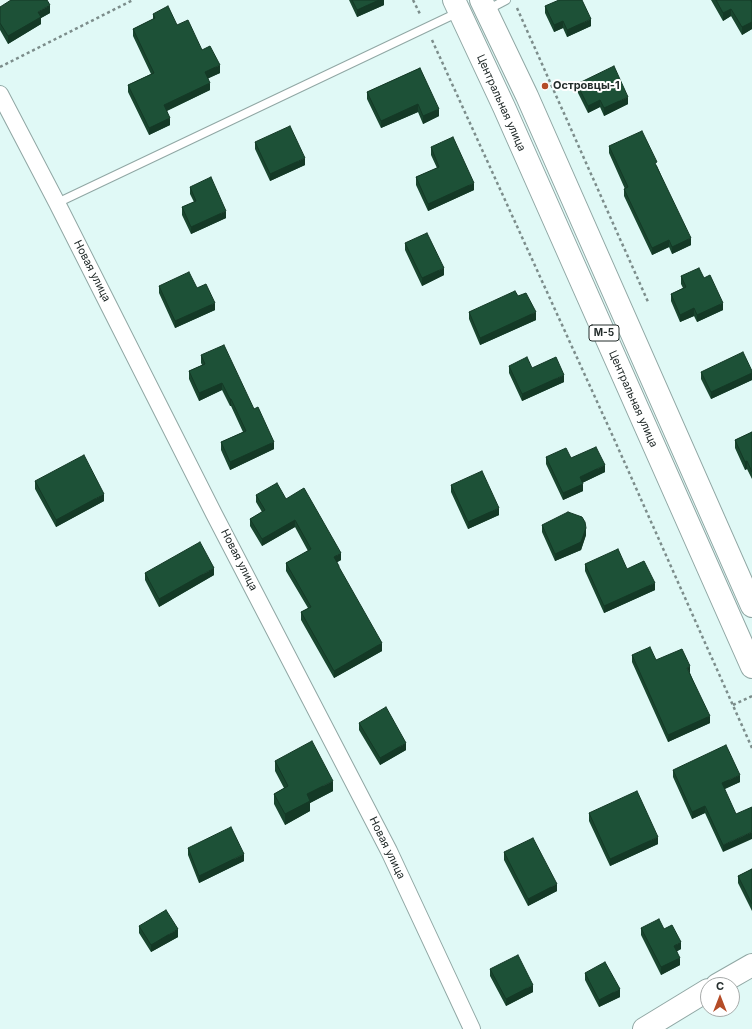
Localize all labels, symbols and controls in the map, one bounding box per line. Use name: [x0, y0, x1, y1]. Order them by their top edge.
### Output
street label: Центральная улица: [474, 52, 528, 154]
place label: Островцы-1: [553, 79, 620, 93]
marker: Островцы-1: [540, 81, 550, 91]
street label: Новая улица: [71, 238, 113, 304]
road number: М-5: [589, 325, 619, 341]
street label: Центральная улица: [606, 348, 660, 450]
street label: Новая улица: [218, 527, 260, 593]
street label: Новая улица: [366, 815, 408, 881]
north arrow: [700, 977, 740, 1017]
text: С: [716, 979, 724, 993]

